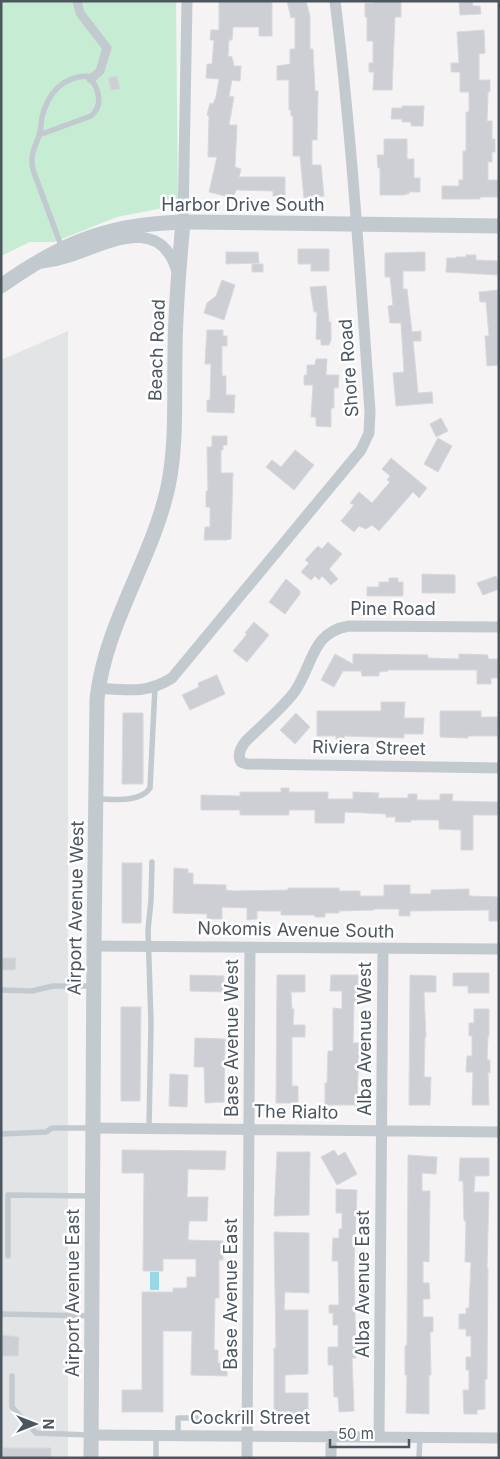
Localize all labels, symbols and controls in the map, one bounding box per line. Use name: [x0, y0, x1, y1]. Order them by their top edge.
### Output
street label: Harbor Drive South: [161, 194, 325, 215]
street label: Beach Road: [144, 299, 169, 401]
street label: Shore Road: [335, 318, 362, 418]
street label: Pine Road: [350, 598, 436, 619]
street label: Riviera Street: [312, 736, 426, 759]
street label: Airport Avenue West: [63, 820, 88, 996]
street label: Nokomis Avenue South: [197, 917, 395, 942]
street label: Base Avenue West: [221, 959, 242, 1117]
street label: Alba Avenue West: [354, 962, 375, 1116]
street label: The Rialto: [253, 1100, 339, 1123]
street label: Airport Avenue East: [62, 1209, 83, 1377]
street label: Alba Avenue East: [352, 1210, 373, 1358]
street label: Base Avenue East: [220, 1218, 241, 1370]
north arrow: [10, 1399, 60, 1449]
street label: Cockrill Street: [190, 1407, 310, 1428]
scale bar: [330, 1416, 409, 1448]
text: N: [40, 1419, 57, 1429]
text: 50 m: [338, 1424, 374, 1443]

